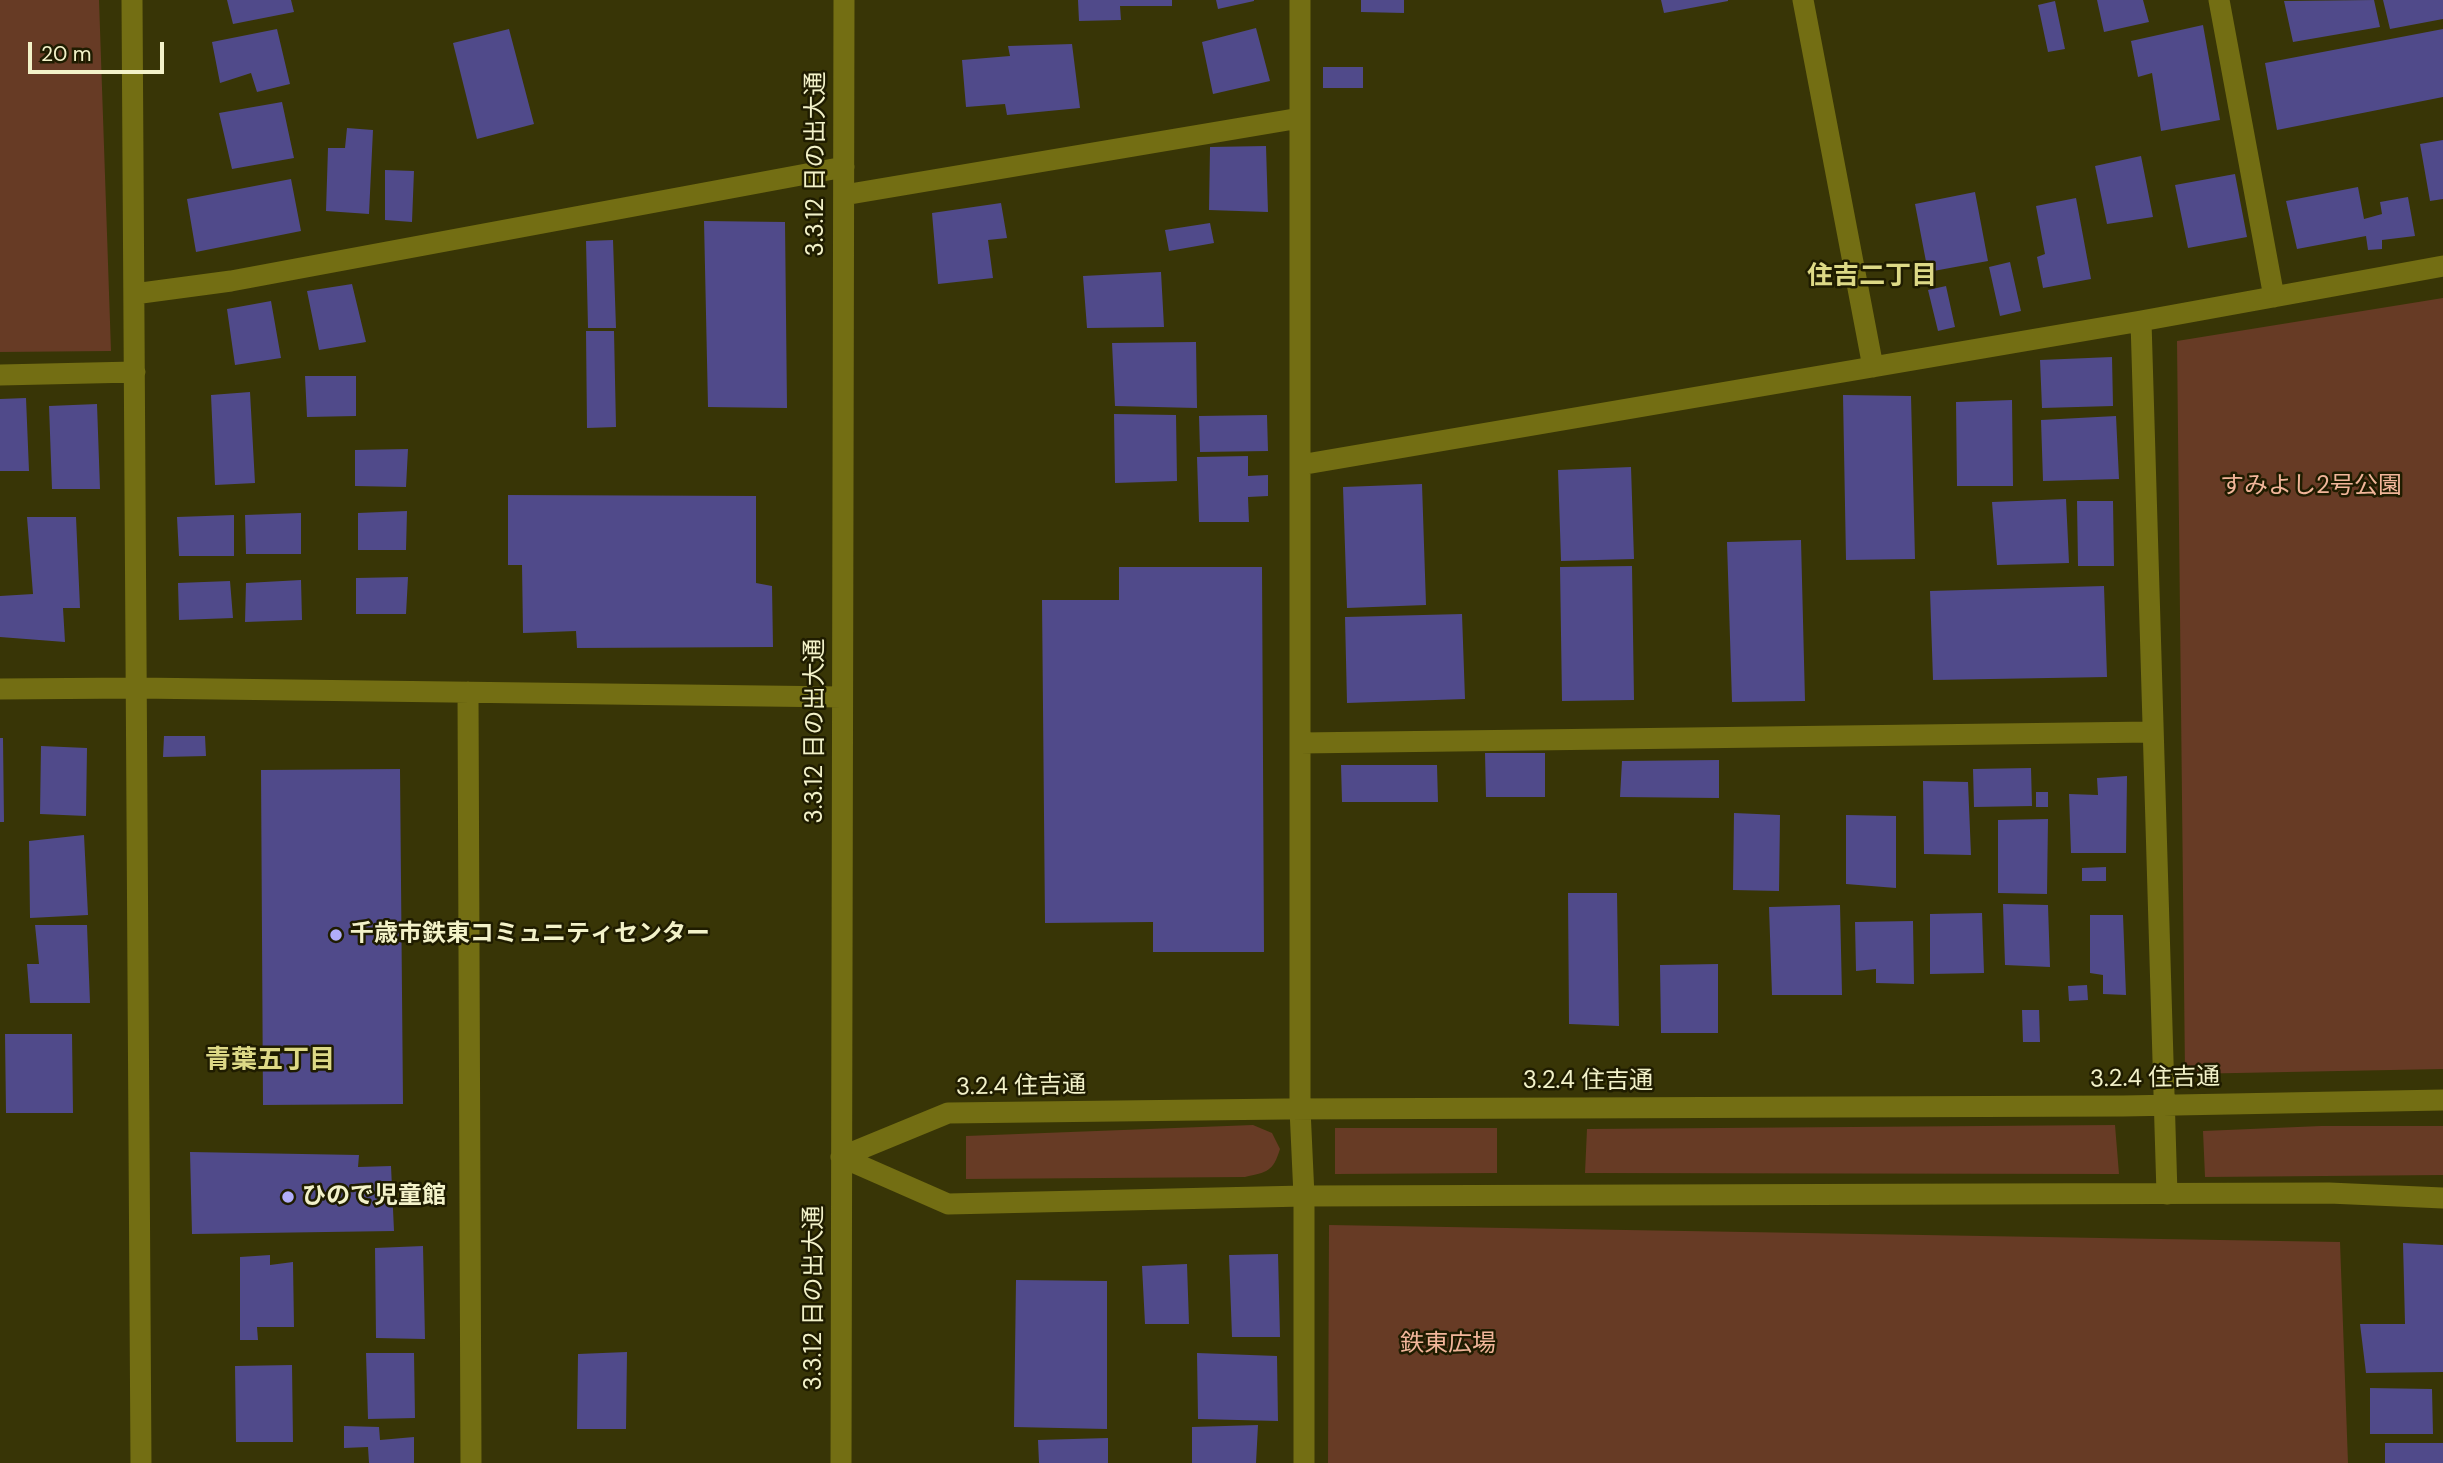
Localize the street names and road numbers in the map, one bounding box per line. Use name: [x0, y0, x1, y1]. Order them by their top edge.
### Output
street label: 3.3.12 日の出大通: [803, 71, 831, 257]
street label: 3.3.12 日の出大通: [802, 638, 830, 824]
street label: 3.2.4 住吉通: [2090, 1063, 2220, 1095]
street label: 3.2.4 住吉通: [1523, 1068, 1653, 1096]
street label: 3.2.4 住吉通: [956, 1071, 1086, 1103]
street label: 3.3.12 日の出大通: [801, 1205, 829, 1391]

